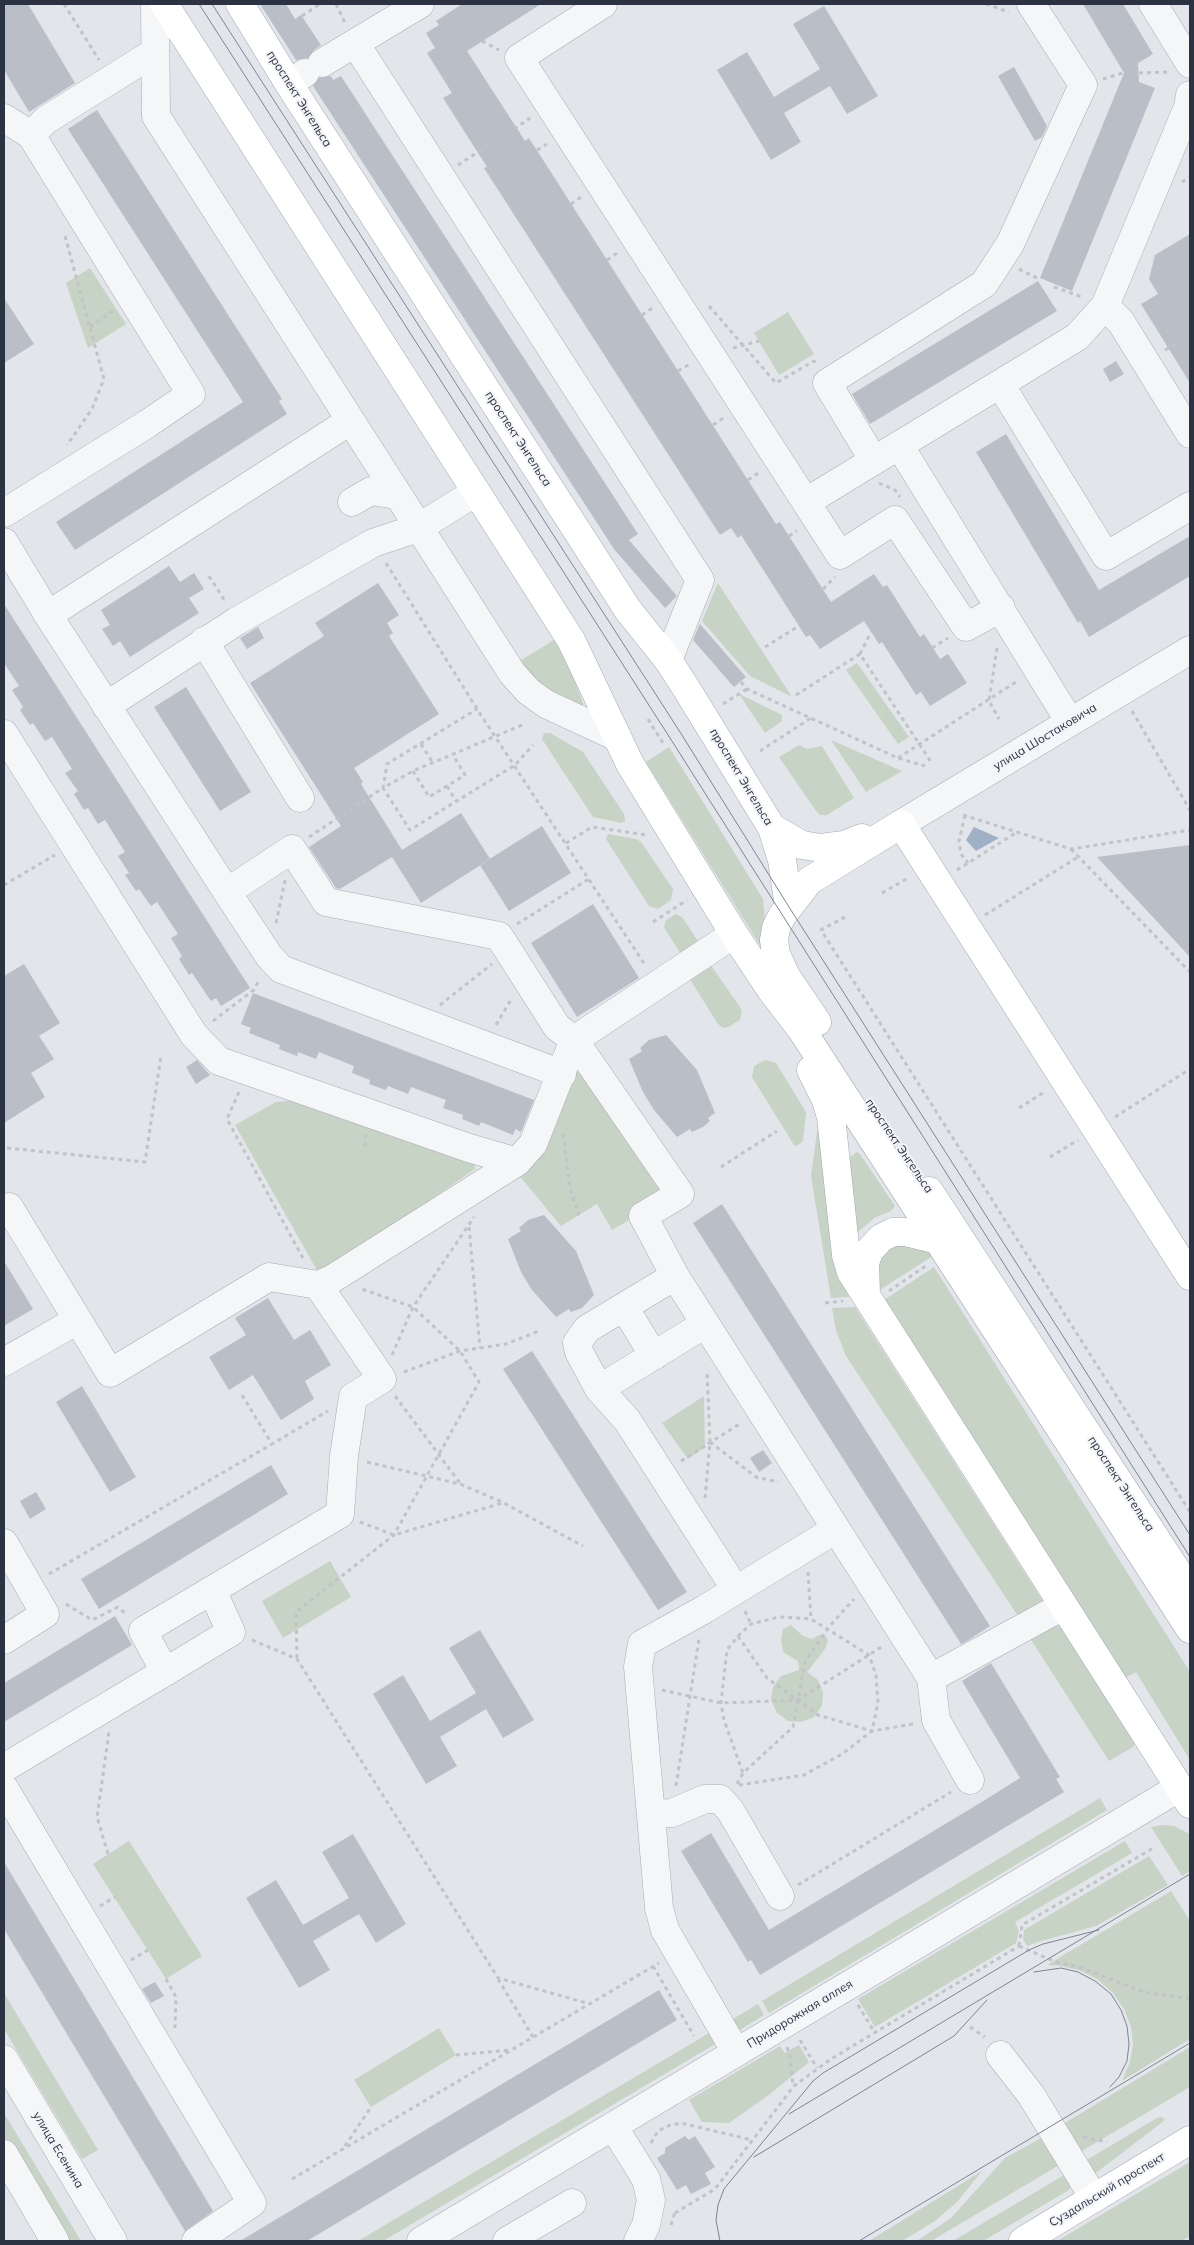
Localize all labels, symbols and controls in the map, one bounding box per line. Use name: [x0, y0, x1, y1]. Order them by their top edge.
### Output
street label: проспект Энгельса: [264, 48, 334, 150]
street label: проспект Энгельса: [482, 389, 554, 489]
street label: улица Шостаковича: [991, 700, 1099, 774]
street label: проспект Энгельса: [706, 726, 776, 828]
street label: проспект Энгельса: [862, 1096, 936, 1196]
street label: проспект Энгельса: [1085, 1434, 1157, 1534]
street label: Придорожная аллея: [745, 1977, 855, 2051]
street label: улица Есенина: [30, 2109, 86, 2191]
street label: Суздальский проспект: [1047, 2150, 1167, 2230]

